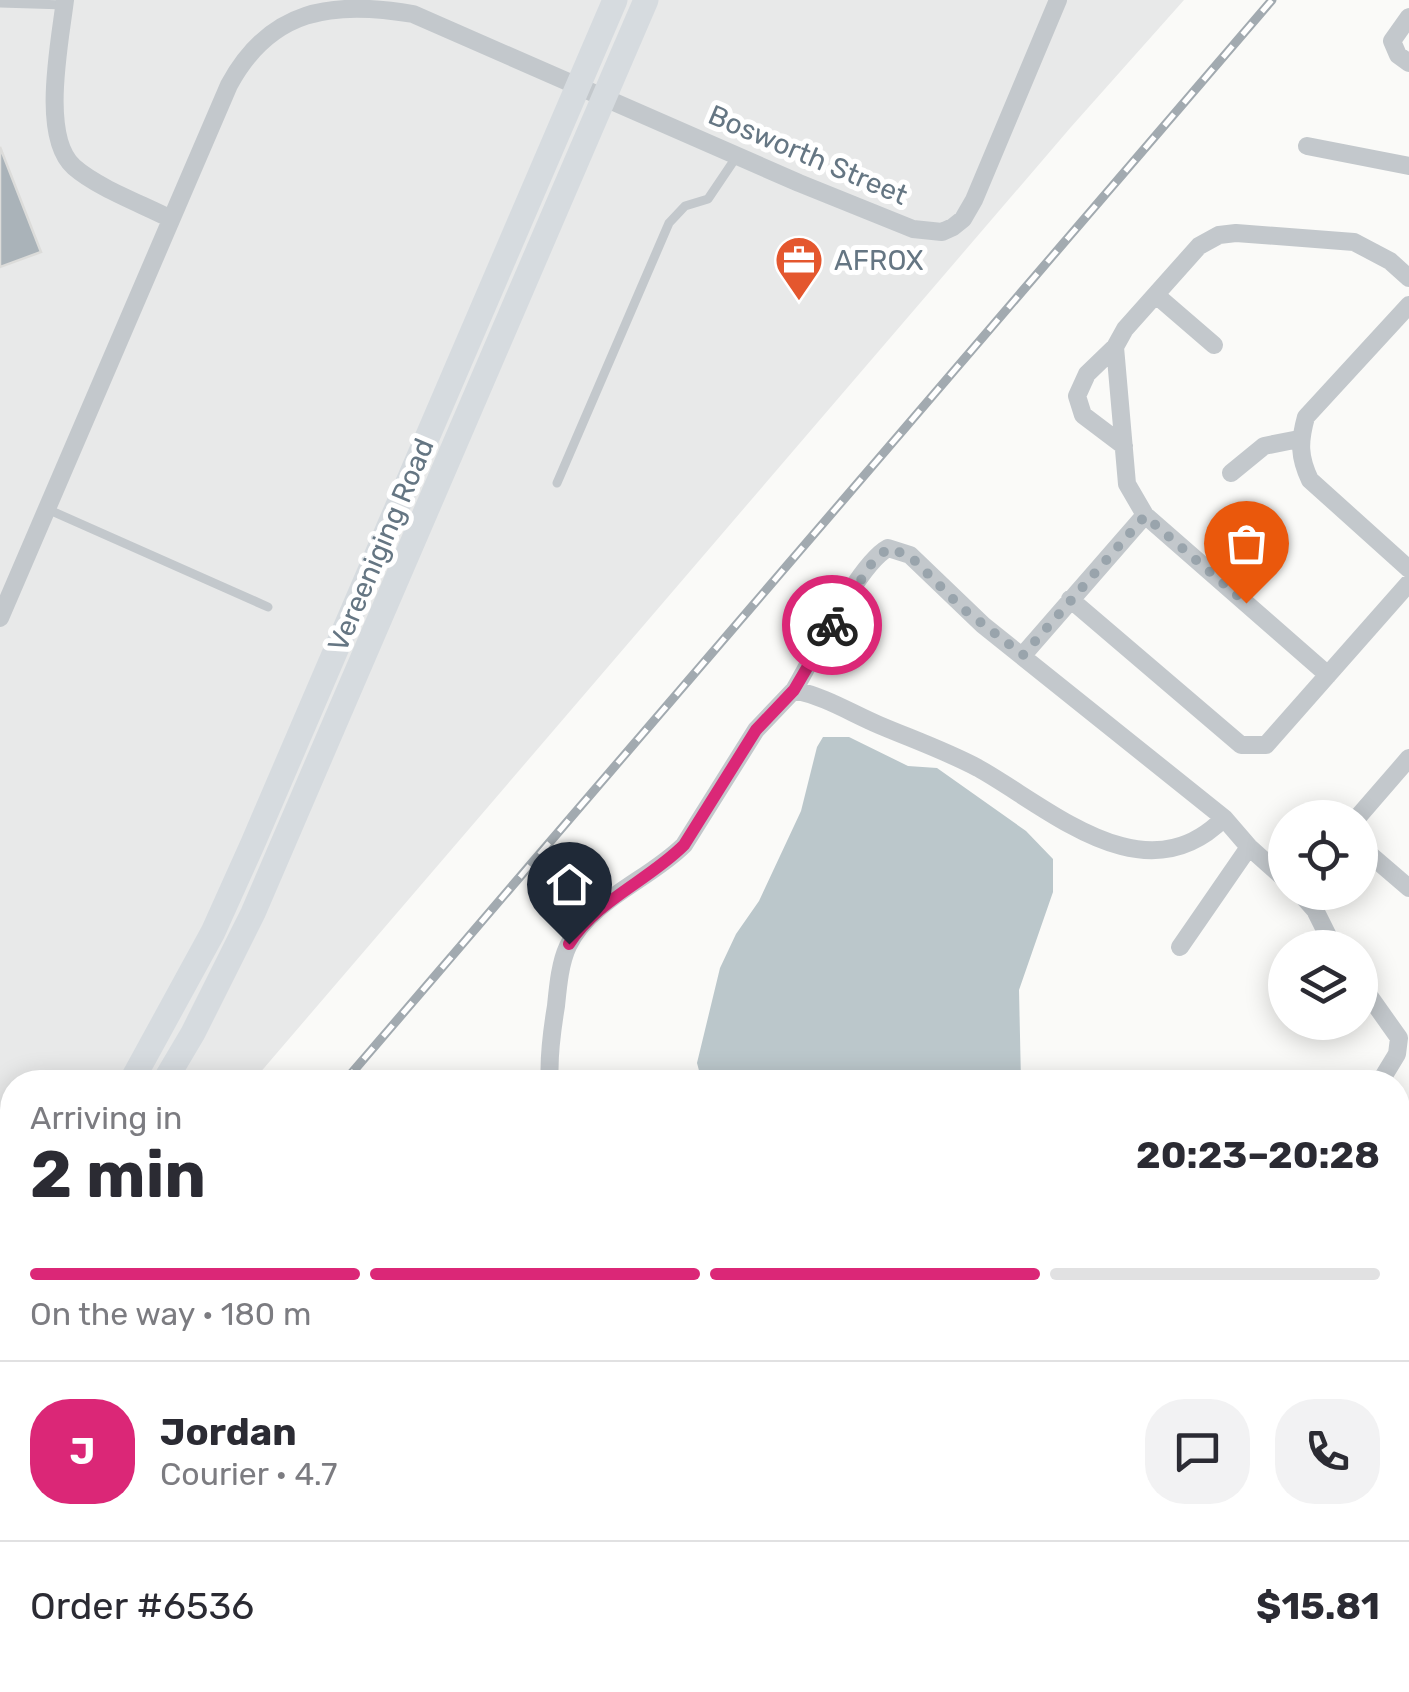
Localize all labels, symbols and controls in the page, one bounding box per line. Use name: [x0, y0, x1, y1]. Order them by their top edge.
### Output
street label: Bosworth Street: [703, 98, 913, 212]
office icon: AFROX: [773, 234, 825, 302]
place label: AFROX: [834, 244, 924, 277]
street label: Vereeniging Road: [321, 433, 441, 657]
pin: [1204, 501, 1289, 604]
icon: bag: [1219, 516, 1274, 571]
courier: [782, 575, 882, 675]
icon: bike: [805, 598, 860, 653]
map controls: [1268, 800, 1378, 1040]
button: locate: [1268, 800, 1378, 910]
pin: [527, 842, 612, 945]
icon: home: [542, 857, 597, 912]
button: layers: [1268, 930, 1378, 1040]
text: Arriving in: [30, 1099, 182, 1137]
text: 20:23–20:28: [1136, 1132, 1380, 1178]
text: 2 min: [30, 1136, 206, 1213]
text: On the way · 180 m: [30, 1295, 311, 1333]
button: chat: [1145, 1399, 1250, 1504]
button: phone: [1275, 1399, 1380, 1504]
text: Jordan: [160, 1409, 297, 1455]
text: J: [70, 1428, 95, 1474]
text: Courier · 4.7: [160, 1455, 337, 1493]
text: Order #6536: [30, 1583, 254, 1629]
text: $15.81: [1256, 1583, 1380, 1629]

